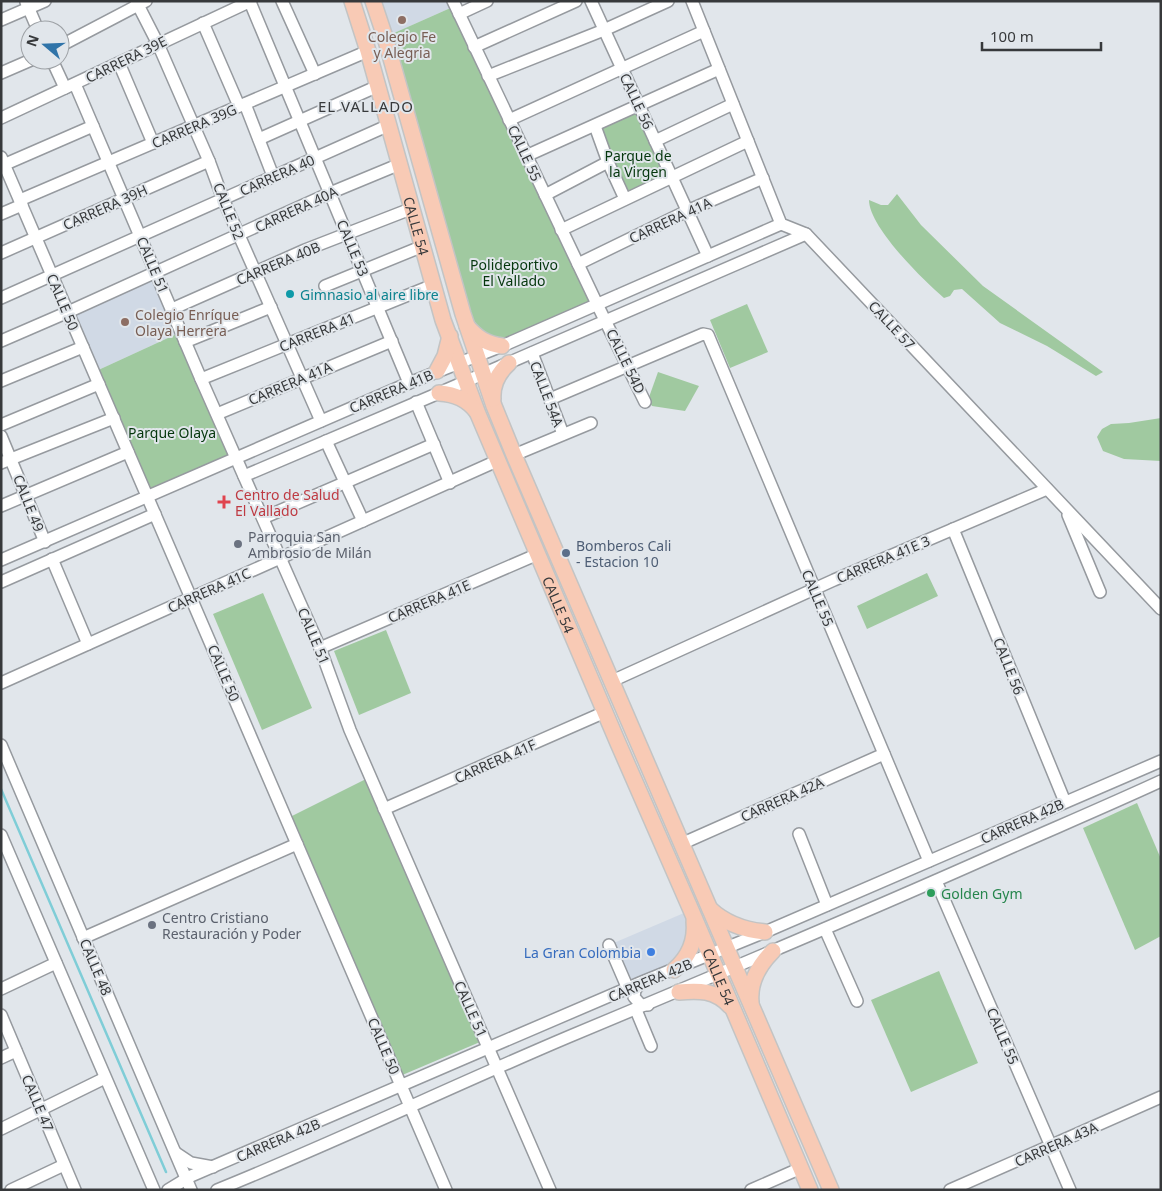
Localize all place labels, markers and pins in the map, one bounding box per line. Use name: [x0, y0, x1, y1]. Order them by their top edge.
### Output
marker: Colegio Fe y Alegria: [396, 14, 408, 26]
place label: Colegio Fe y Alegria: [368, 27, 436, 62]
place label: Gimnasio al aire libre: [300, 285, 439, 304]
marker: Gimnasio al aire libre: [284, 288, 296, 300]
place label: Colegio Enríque Olaya Herrera: [135, 305, 239, 340]
marker: Colegio Enríque Olaya Herrera: [119, 316, 131, 328]
place label: Centro de Salud El Vallado: [235, 485, 340, 520]
marker: Centro de Salud El Vallado: [217, 495, 231, 509]
place label: Parroquia San Ambrosio de Milán: [248, 527, 372, 562]
place label: Bomberos Cali - Estacion 10: [576, 536, 671, 571]
marker: Parroquia San Ambrosio de Milán: [232, 538, 244, 550]
marker: Bomberos Cali - Estacion 10: [560, 547, 572, 559]
place label: Golden Gym: [941, 884, 1023, 903]
marker: Golden Gym: [925, 887, 937, 899]
place label: Centro Cristiano Restauración y Poder: [162, 908, 302, 943]
marker: Centro Cristiano Restauración y Poder: [146, 919, 158, 931]
place label: La Gran Colombia: [524, 943, 641, 962]
marker: La Gran Colombia: [645, 946, 657, 958]

